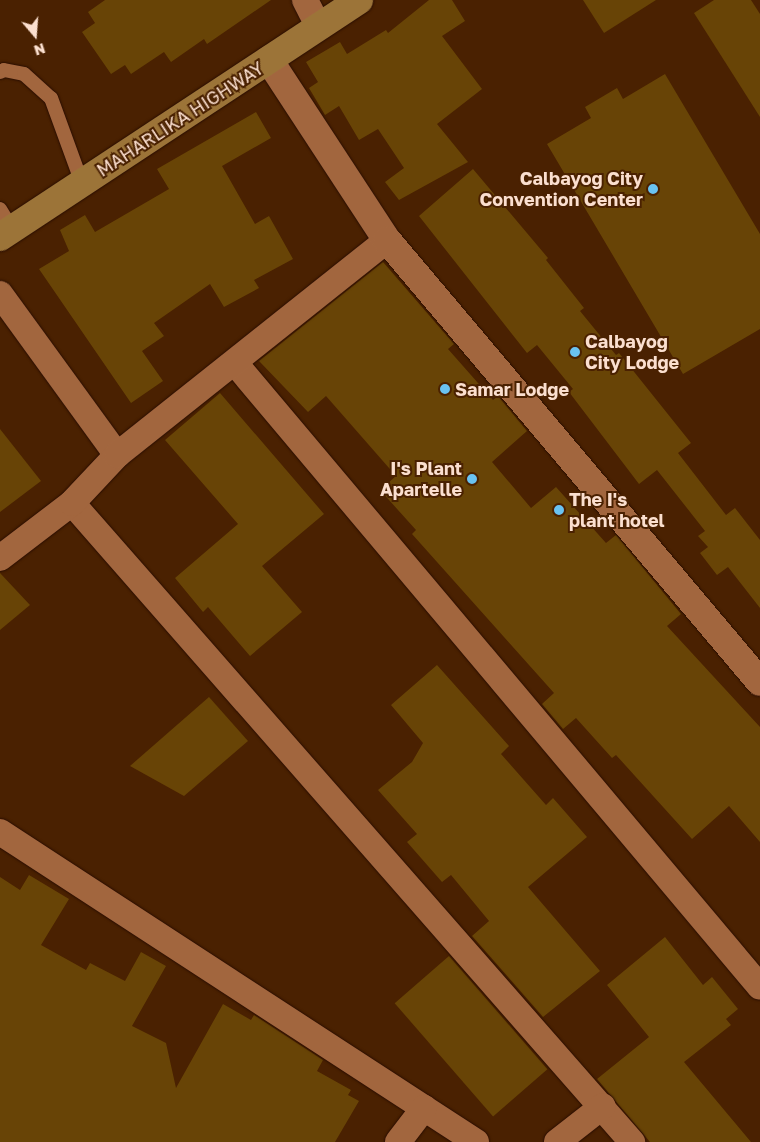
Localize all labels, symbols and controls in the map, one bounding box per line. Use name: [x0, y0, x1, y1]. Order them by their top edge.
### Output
north arrow: [10, 10, 60, 60]
text: N: [32, 40, 47, 59]
street label: MAHARLIKA HIGHWAY: [93, 57, 267, 181]
place label: Calbayog City Convention Center: [479, 168, 643, 210]
marker: Calbayog City Convention Center: [647, 183, 659, 195]
place label: Calbayog City Lodge: [585, 331, 679, 374]
marker: Calbayog City Lodge: [569, 346, 581, 358]
place label: Samar Lodge: [455, 378, 569, 400]
marker: Samar Lodge: [439, 383, 451, 395]
place label: I's Plant Apartelle: [380, 458, 462, 500]
marker: I's Plant Apartelle: [466, 473, 478, 485]
place label: The I's plant hotel: [569, 489, 665, 532]
marker: The I's plant hotel: [553, 504, 565, 516]

